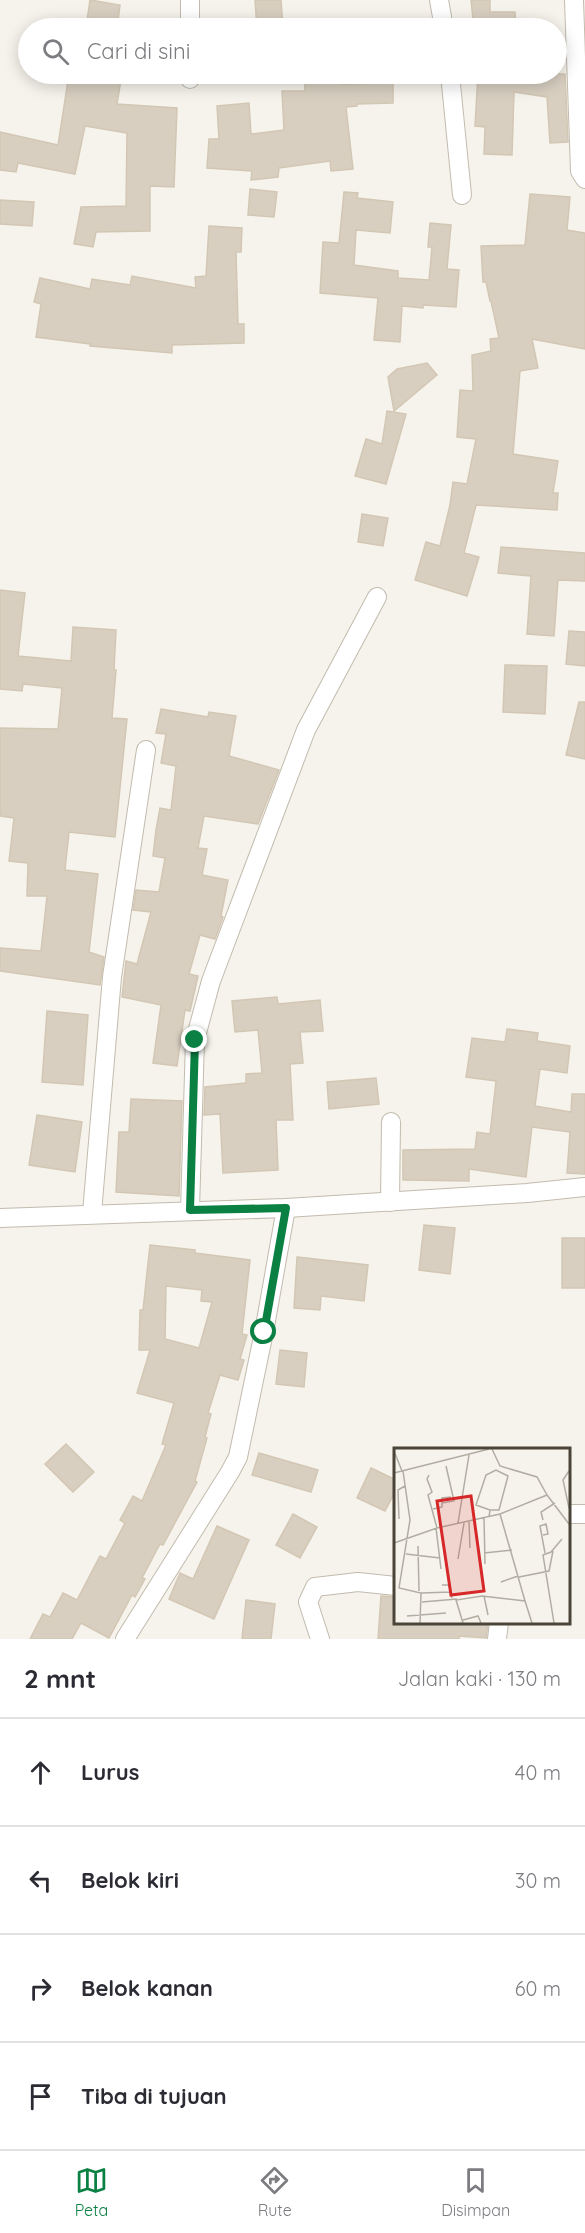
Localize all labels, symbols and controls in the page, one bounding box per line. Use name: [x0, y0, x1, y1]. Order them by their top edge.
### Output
search box: [18, 18, 567, 84]
icon: search: [39, 35, 72, 68]
text: Cari di sini: [87, 37, 190, 65]
route end: [181, 1026, 207, 1052]
route start: [250, 1318, 276, 1344]
inset map: [394, 1448, 570, 1624]
text: 2 mnt: [24, 1662, 96, 1695]
text: Jalan kaki · 130 m: [398, 1666, 561, 1691]
icon: ahead: [24, 1756, 57, 1789]
text: Lurus: [81, 1758, 139, 1786]
text: 40 m: [515, 1760, 561, 1785]
icon: left: [24, 1864, 57, 1897]
text: Belok kiri: [81, 1866, 179, 1894]
text: 30 m: [515, 1868, 561, 1893]
icon: right: [24, 1972, 57, 2005]
text: Belok kanan: [81, 1974, 213, 2002]
text: 60 m: [515, 1976, 561, 2001]
icon: arrive: [24, 2080, 57, 2113]
text: Tiba di tujuan: [81, 2082, 227, 2110]
tab: Peta: [75, 2164, 108, 2220]
tab: Rute: [258, 2164, 292, 2220]
tab: Disimpan: [441, 2164, 510, 2220]

